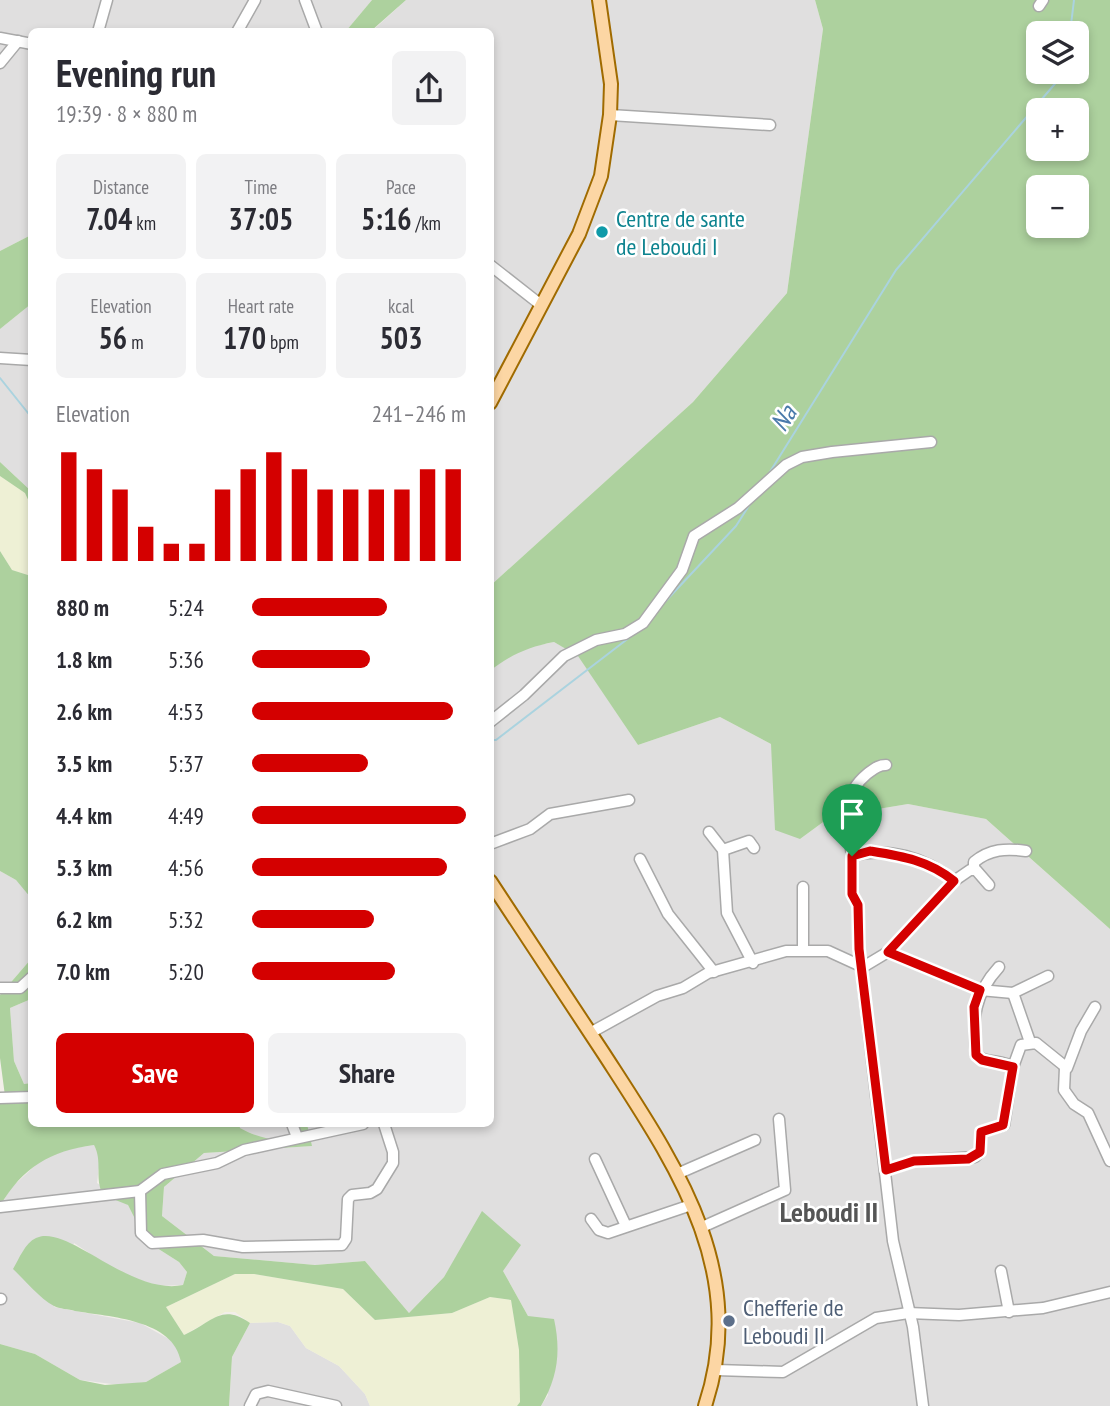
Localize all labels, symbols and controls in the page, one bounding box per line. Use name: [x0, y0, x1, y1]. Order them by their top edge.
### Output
map controls: [1026, 21, 1089, 238]
button: layers: [1026, 21, 1089, 84]
text: Evening run: [56, 48, 216, 97]
button: share: [392, 51, 466, 125]
button: +: [1026, 98, 1089, 161]
text: 19:39 · 8 × 880 m: [56, 99, 197, 128]
text: Distance: [93, 175, 149, 199]
text: Time: [245, 175, 277, 199]
text: Pace: [386, 175, 416, 199]
button: −: [1026, 175, 1089, 238]
text: 7.04: [86, 199, 132, 238]
text: 37:05: [229, 199, 293, 238]
text: 5:16: [361, 199, 412, 238]
place label: Centre de sante de Leboudi I: [616, 203, 745, 262]
text: km: [132, 211, 156, 235]
text: /km: [412, 211, 441, 235]
marker: Centre de sante de Leboudi I: [594, 224, 610, 240]
text: Elevation: [91, 294, 151, 318]
text: Heart rate: [228, 294, 294, 318]
text: kcal: [388, 294, 414, 318]
text: 56: [98, 318, 127, 357]
text: 170: [223, 318, 266, 357]
text: 503: [379, 318, 423, 357]
text: m: [127, 330, 144, 354]
text: bpm: [266, 330, 299, 354]
water label: Na: [763, 398, 804, 437]
text: Elevation: [56, 399, 130, 428]
text: 241–246 m: [372, 399, 466, 428]
text: 880 m: [56, 593, 109, 622]
text: 5:24: [168, 593, 204, 622]
text: 1.8 km: [56, 645, 112, 674]
text: 5:36: [168, 645, 204, 674]
text: 2.6 km: [56, 697, 112, 726]
text: 4:53: [168, 697, 204, 726]
text: 3.5 km: [56, 749, 112, 778]
text: 5:37: [168, 749, 204, 778]
pin: [822, 784, 882, 856]
icon: arrive: [833, 795, 871, 833]
text: 4.4 km: [56, 801, 112, 830]
text: 4:49: [168, 801, 204, 830]
text: 5.3 km: [56, 853, 112, 882]
text: 4:56: [168, 853, 204, 882]
text: 6.2 km: [56, 905, 112, 934]
text: 5:32: [168, 905, 204, 934]
text: 7.0 km: [56, 957, 110, 986]
text: 5:20: [168, 957, 204, 986]
button: Save: [56, 1033, 254, 1113]
button: Share: [268, 1033, 466, 1113]
district label: Leboudi II: [780, 1193, 878, 1230]
place label: Chefferie de Leboudi II: [743, 1292, 844, 1351]
marker: Chefferie de Leboudi II: [721, 1313, 737, 1329]

